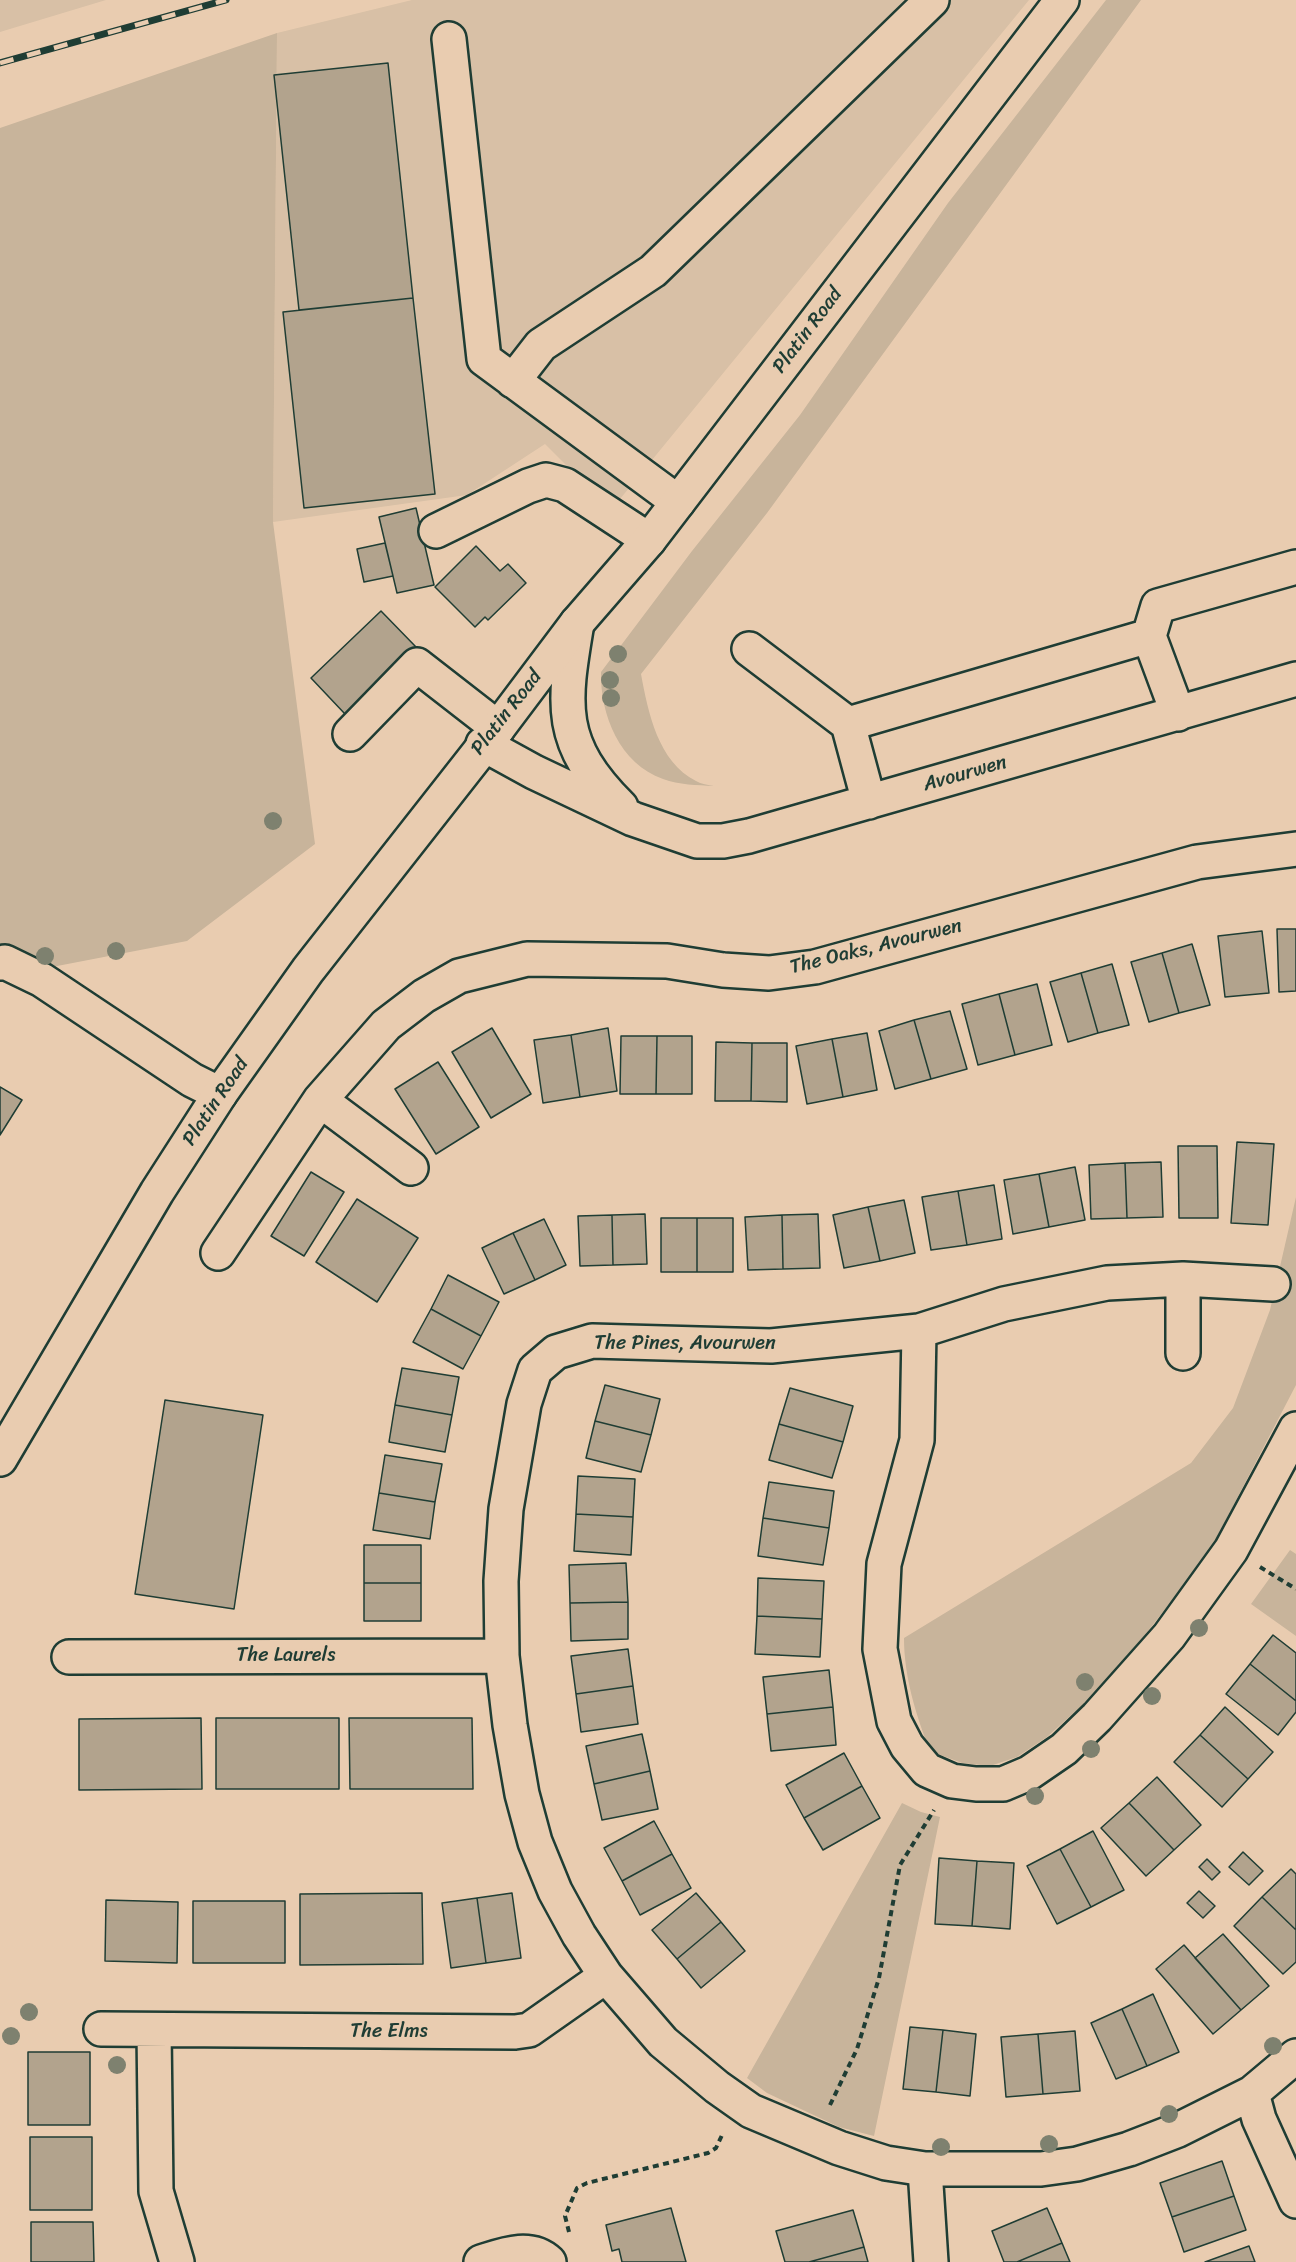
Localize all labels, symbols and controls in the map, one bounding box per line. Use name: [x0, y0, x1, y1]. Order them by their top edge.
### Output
street label: Platin Road: [768, 283, 848, 379]
street label: Platin Road: [466, 666, 548, 760]
street label: Avourwen: [920, 751, 1010, 797]
street label: The Oaks, Avourwen: [788, 914, 964, 980]
street label: Platin Road: [178, 1053, 254, 1151]
street label: The Pines, Avourwen: [594, 1332, 776, 1356]
street label: The Laurels: [237, 1644, 335, 1668]
street label: The Elms: [350, 2020, 428, 2044]

